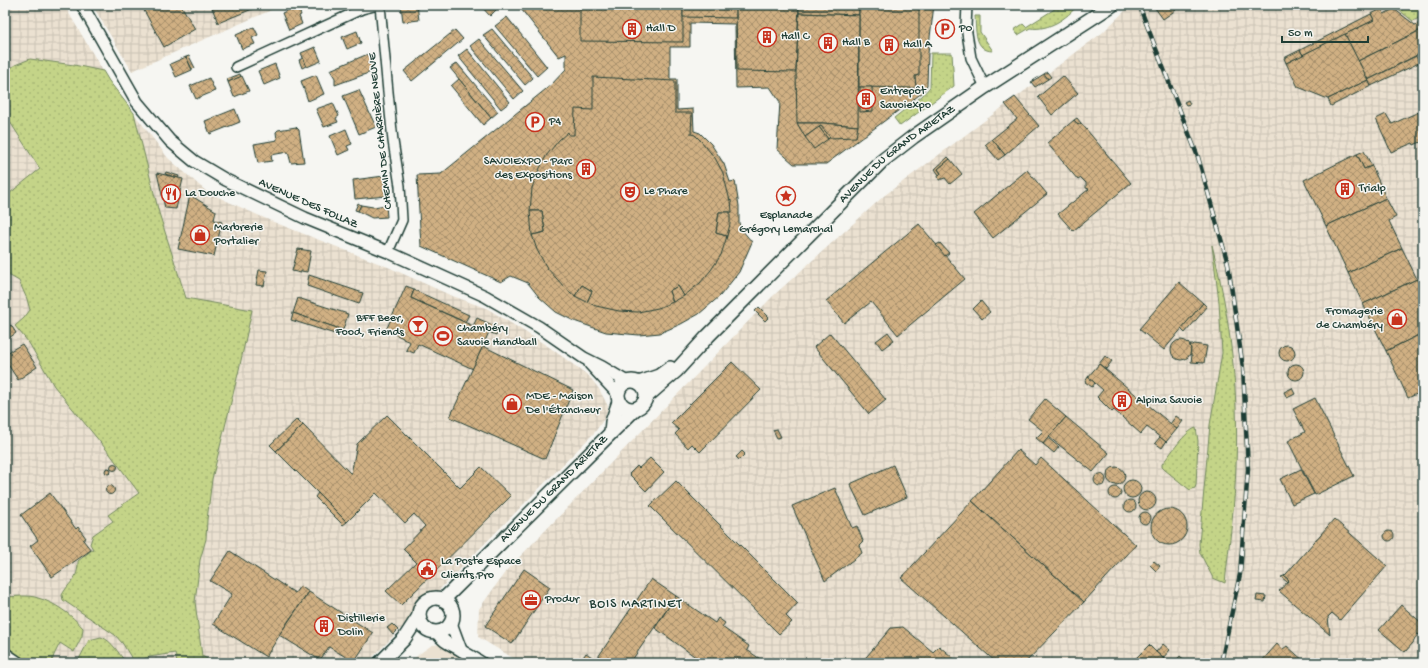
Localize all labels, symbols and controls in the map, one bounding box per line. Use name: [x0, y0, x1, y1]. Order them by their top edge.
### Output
building icon: Hall D: [621, 18, 643, 40]
parking icon: P0: [934, 18, 956, 40]
scale bar: [1282, 18, 1368, 44]
place label: Hall D: [646, 22, 676, 36]
place label: P0: [958, 22, 973, 36]
building icon: Hall C: [756, 26, 778, 48]
text: 50 m: [1288, 27, 1313, 41]
place label: Hall C: [781, 30, 811, 44]
building icon: Hall B: [817, 32, 839, 54]
building icon: Hall A: [878, 34, 900, 56]
place label: Hall B: [842, 36, 871, 50]
place label: Hall A: [903, 38, 933, 52]
street label: CHEMIN DE CHARRIÈRE NEUVE: [366, 52, 396, 210]
place label: Entrepôt Savoiexpo: [880, 85, 931, 113]
building icon: Entrepôt Savoiexpo: [855, 88, 877, 110]
street label: AVENUE DU GRAND ARIETAZ: [837, 102, 958, 207]
parking icon: P4: [524, 111, 546, 133]
place label: P4: [548, 115, 562, 129]
place label: SAVOIEXPO - Parc des Expositions: [484, 155, 573, 183]
building icon: SAVOIEXPO - Parc des Expositions: [575, 158, 597, 180]
street label: AVENUE DES FOLLAZ: [256, 176, 360, 232]
building icon: Trialp: [1334, 178, 1356, 200]
theatre icon: Le Phare: [619, 181, 641, 203]
place label: Trialp: [1358, 182, 1386, 196]
restaurant icon: La Douche: [160, 183, 182, 205]
place label: Le Phare: [644, 185, 688, 199]
place icon: Esplanade Grégory Lemarchal: [775, 185, 797, 207]
place label: La Douche: [185, 187, 236, 201]
place label: Esplanade Grégory Lemarchal: [739, 209, 833, 237]
place label: Marbrerie Portalier: [213, 221, 264, 249]
shop icon: Marbrerie Portalier: [189, 224, 211, 246]
place label: Fromagerie de Chambéry: [1316, 305, 1384, 333]
shop icon: Fromagerie de Chambéry: [1386, 308, 1408, 330]
place label: BFF Beer, Food, Friends: [334, 312, 405, 340]
bar icon: BFF Beer, Food, Friends: [407, 315, 429, 337]
place label: Chambéry Savoie Handball: [457, 322, 537, 350]
sports icon: Chambéry Savoie Handball: [432, 325, 454, 347]
place label: MDE - Maison De l'Étancheur: [525, 390, 602, 418]
building icon: Alpina Savoie: [1111, 390, 1133, 412]
shop icon: MDE - Maison De l'Étancheur: [501, 393, 523, 415]
place label: Alpina Savoie: [1136, 394, 1203, 408]
street label: AVENUE DU GRAND ARIETAZ: [497, 432, 611, 546]
place label: La Poste Espace Clients Pro: [441, 555, 522, 583]
public building icon: La Poste Espace Clients Pro: [416, 558, 438, 580]
office icon: Produr: [520, 589, 542, 611]
place label: Produr: [544, 593, 581, 607]
district label: BOIS MARTINET: [589, 597, 682, 612]
place label: Distillerie Dolin: [337, 612, 386, 640]
building icon: Distillerie Dolin: [313, 615, 335, 637]

